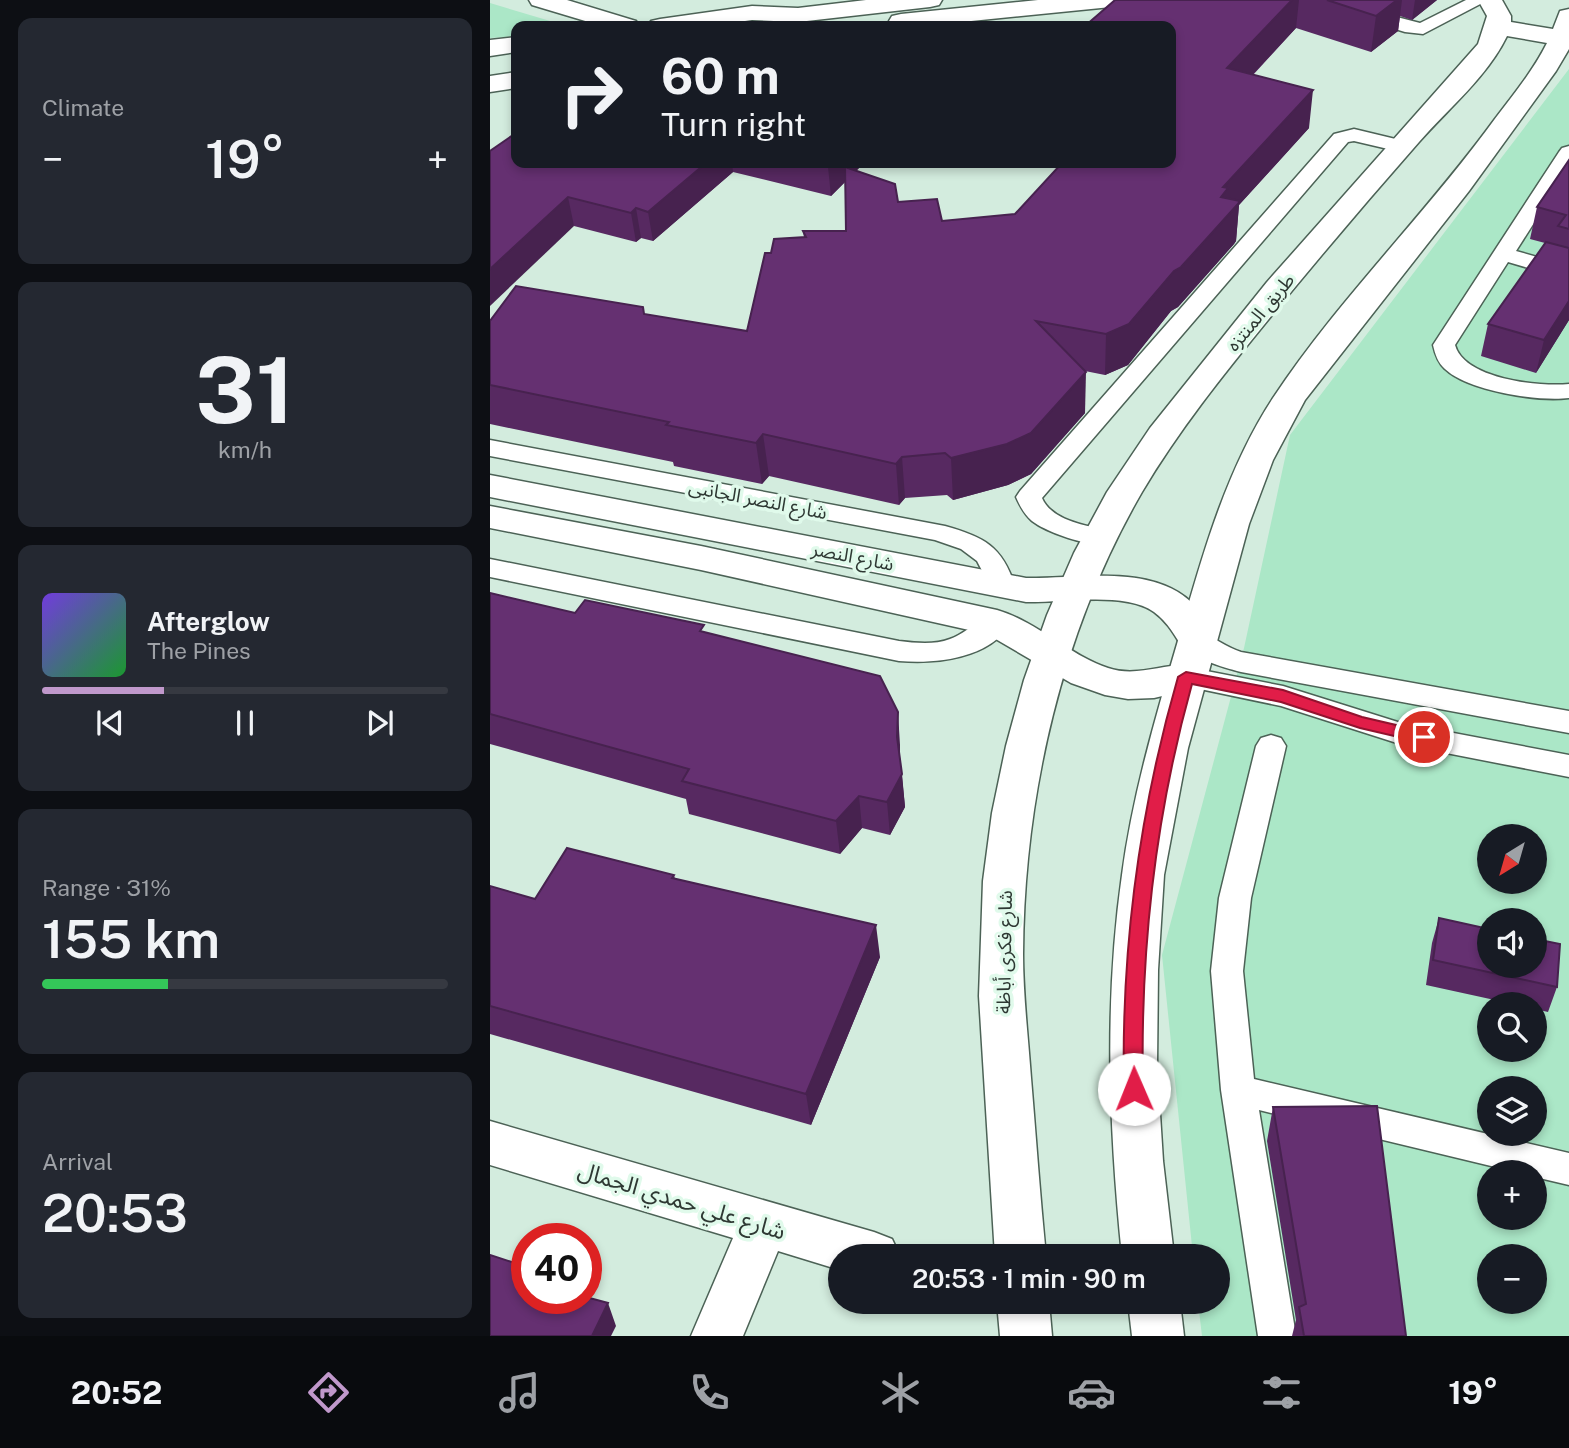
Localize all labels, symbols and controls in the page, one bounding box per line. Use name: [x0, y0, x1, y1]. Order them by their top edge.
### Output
text: 60 m: [661, 47, 780, 105]
icon: right: [546, 49, 637, 140]
text: Climate: [42, 94, 124, 121]
text: Turn right: [661, 106, 806, 143]
text: 19°: [205, 129, 285, 190]
text: −: [42, 137, 63, 182]
text: +: [427, 137, 448, 182]
street label: طريق المنتزه: [1221, 269, 1299, 356]
text: 31: [195, 337, 295, 443]
text: km/h: [218, 436, 272, 463]
street label: شارع النصر الجانبى: [686, 475, 829, 526]
street label: شارع النصر: [809, 537, 896, 578]
text: Afterglow: [147, 606, 270, 637]
text: The Pines: [147, 637, 251, 664]
icon: previous: [91, 704, 129, 742]
icon: pause: [226, 704, 264, 742]
icon: next: [361, 704, 399, 742]
pin: [1394, 707, 1454, 767]
icon: arrive: [1405, 718, 1443, 756]
north arrow: [1477, 824, 1547, 894]
map controls: [1477, 824, 1547, 1314]
text: Range · 31%: [42, 874, 171, 901]
street label: شارع فكرى أباظة: [992, 890, 1019, 1014]
button: sound: [1477, 908, 1547, 978]
text: 155 km: [42, 909, 220, 970]
button: search: [1477, 992, 1547, 1062]
position arrow: [1097, 1052, 1171, 1126]
button: layers: [1477, 1076, 1547, 1146]
text: Arrival: [42, 1148, 113, 1175]
street label: شارع علي حمدي الجمال: [574, 1156, 789, 1249]
button: +: [1477, 1160, 1547, 1230]
text: 20:53: [42, 1183, 188, 1244]
speed limit sign: 40: [511, 1223, 602, 1314]
button: −: [1477, 1244, 1547, 1314]
text: 20:53 · 1 min · 90 m: [912, 1263, 1146, 1294]
icon: directions: [304, 1368, 353, 1417]
icon: music: [495, 1368, 544, 1417]
icon: phone: [685, 1368, 734, 1417]
icon: climate: [876, 1368, 925, 1417]
icon: car: [1067, 1368, 1116, 1417]
icon: filters: [1257, 1368, 1306, 1417]
text: 20:52: [71, 1374, 162, 1411]
text: 19°: [1448, 1374, 1498, 1411]

